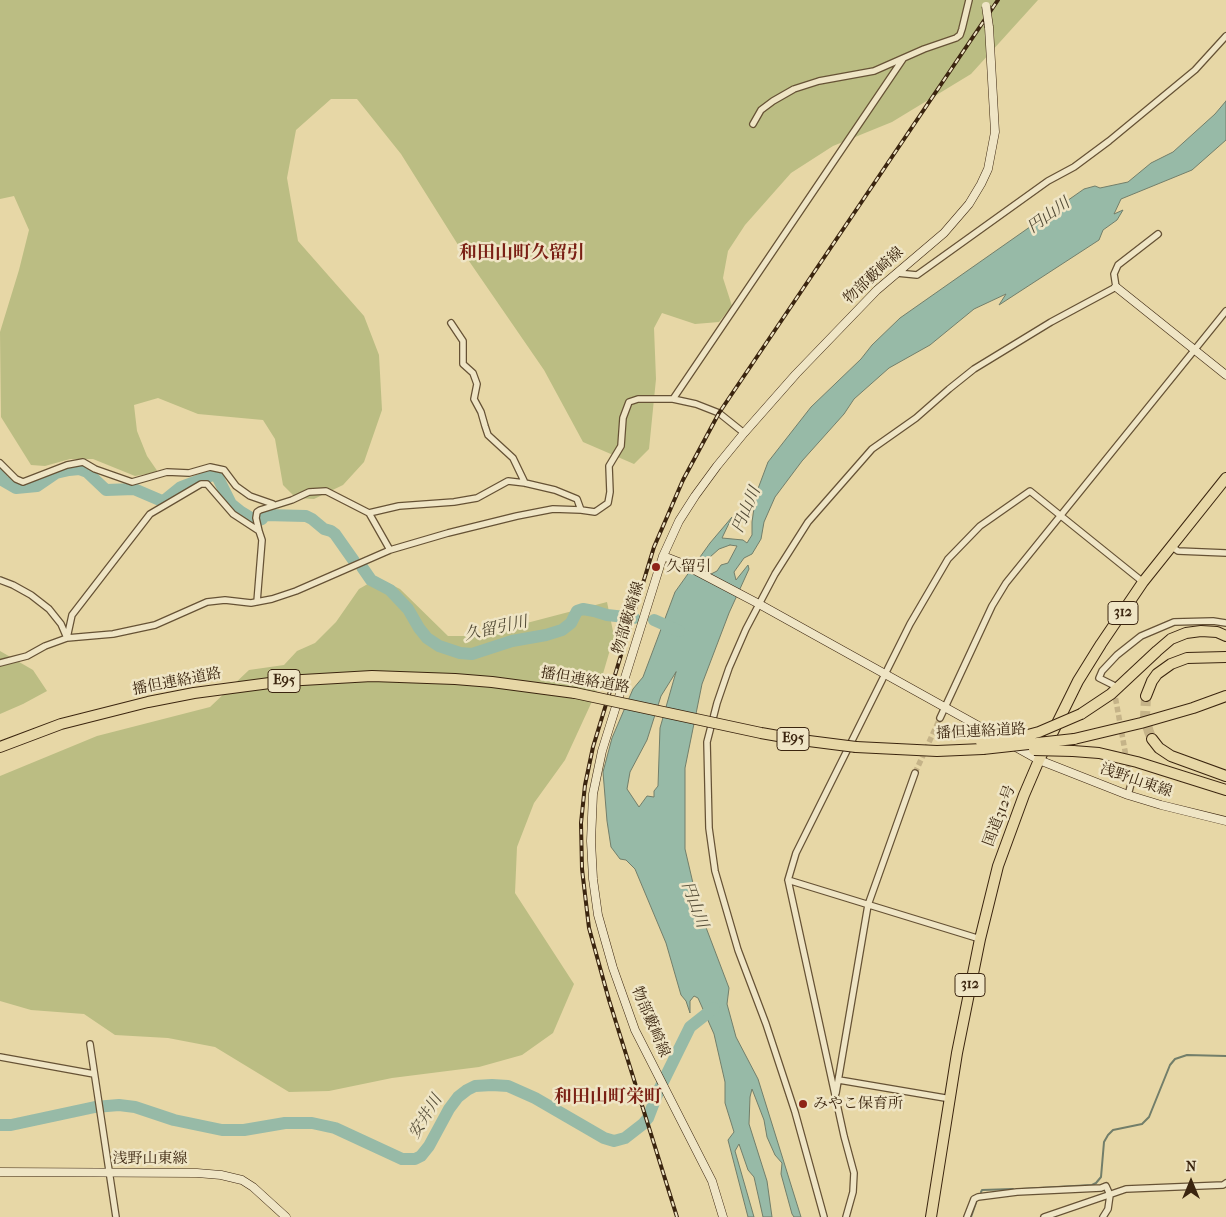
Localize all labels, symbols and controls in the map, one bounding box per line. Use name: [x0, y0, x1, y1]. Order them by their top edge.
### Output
water label: 円山川: [1024, 194, 1074, 238]
district label: 和田山町久留引: [459, 243, 585, 265]
street label: 物部藪崎線: [840, 244, 908, 308]
water label: 円山川: [729, 484, 765, 536]
place label: 久留引: [666, 558, 711, 576]
marker: 久留引: [650, 561, 662, 573]
street label: 物部藪崎線: [609, 580, 649, 656]
road number: 312: [1108, 602, 1138, 624]
water label: 久留引川: [463, 613, 529, 645]
street label: 播但連絡道路: [539, 664, 631, 698]
street label: 播但連絡道路: [131, 665, 223, 699]
road number: E95: [268, 669, 300, 692]
street label: 播但連絡道路: [936, 721, 1026, 743]
road number: E95: [777, 728, 809, 751]
street label: 浅野山東線: [1098, 760, 1174, 802]
street label: 国道312号: [980, 783, 1020, 849]
water label: 円山川: [677, 879, 711, 931]
road number: 312: [955, 974, 985, 996]
street label: 物部藪崎線: [627, 984, 673, 1060]
district label: 和田山町栄町: [554, 1087, 662, 1109]
water label: 安井川: [405, 1092, 447, 1142]
place label: みやこ保育所: [813, 1095, 903, 1113]
marker: みやこ保育所: [797, 1098, 809, 1110]
street label: 浅野山東線: [113, 1150, 187, 1168]
north arrow: [1166, 1157, 1216, 1207]
text: N: [1186, 1158, 1196, 1175]

